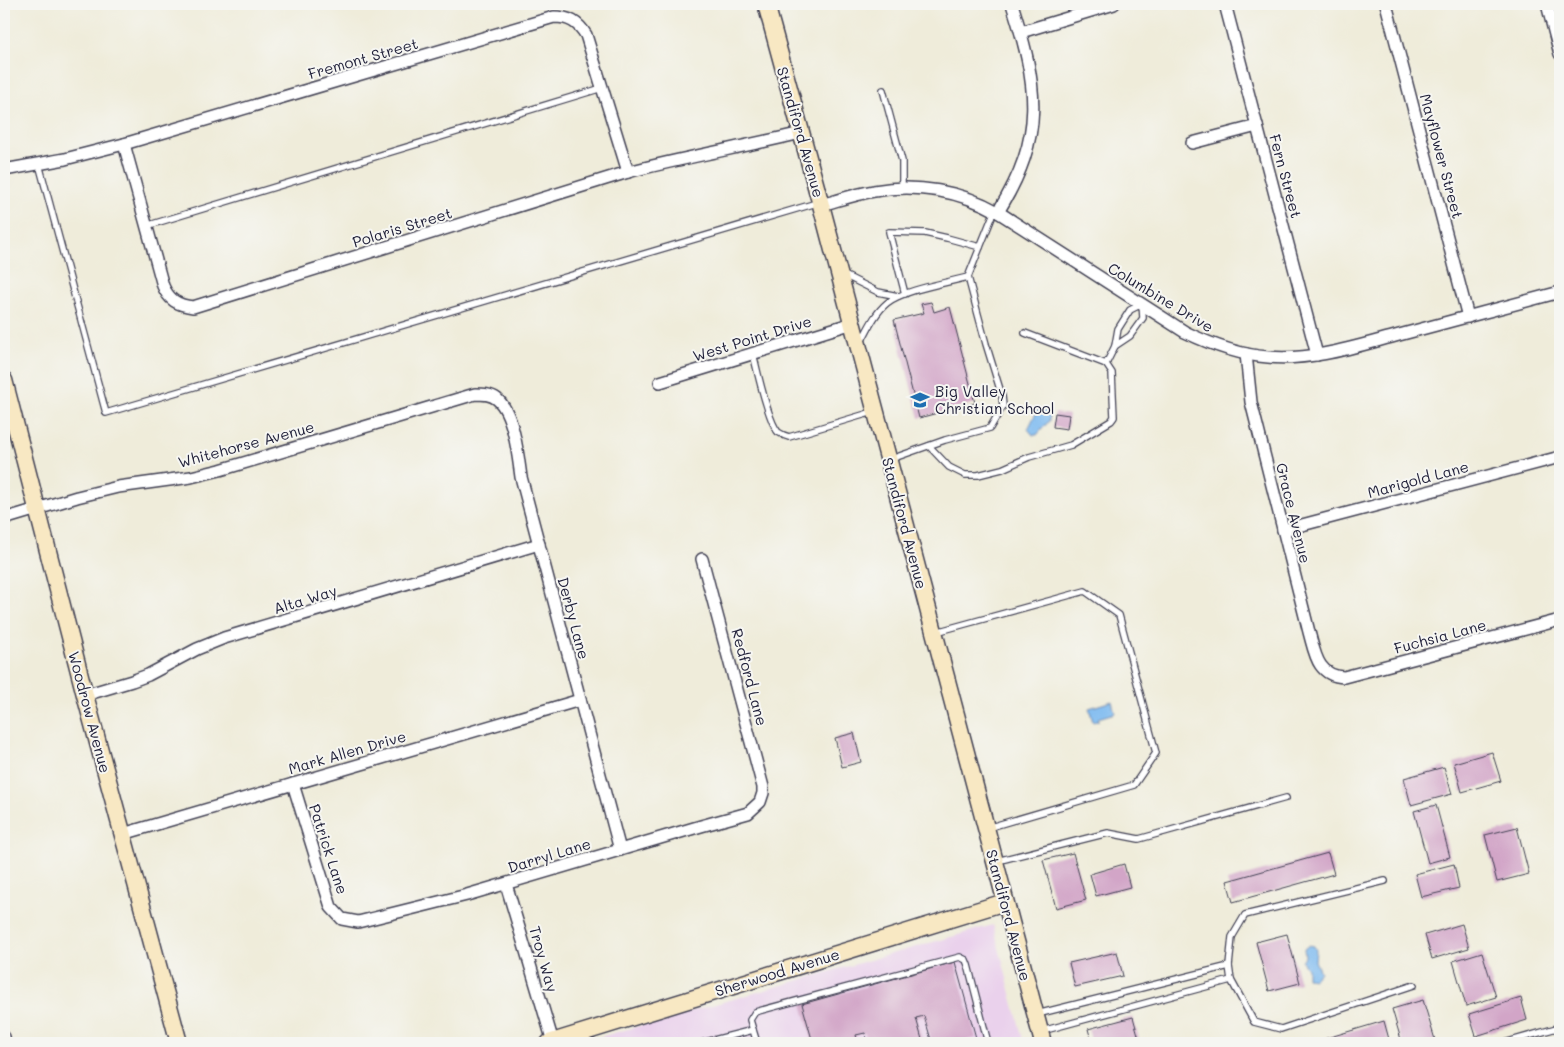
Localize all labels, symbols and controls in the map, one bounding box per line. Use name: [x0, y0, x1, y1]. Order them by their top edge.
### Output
street label: Fremont Street: [306, 33, 420, 83]
street label: Standiford Avenue: [773, 64, 829, 200]
street label: Mayflower Street: [1416, 91, 1468, 221]
street label: Fern Street: [1265, 132, 1307, 220]
street label: Polaris Street: [350, 202, 454, 252]
street label: Columbine Drive: [1105, 258, 1217, 336]
street label: West Point Drive: [690, 310, 814, 366]
place label: Big Valley Christian School: [935, 381, 1055, 418]
school or university icon: Big Valley Christian School: [909, 389, 931, 411]
street label: Whitehorse Avenue: [176, 416, 316, 472]
street label: Standiford Avenue: [878, 455, 932, 591]
street label: Marigold Lane: [1365, 456, 1471, 502]
street label: Grace Avenue: [1272, 461, 1316, 565]
street label: Derby Lane: [553, 575, 595, 661]
street label: Alta Way: [271, 580, 339, 618]
street label: Fuchsia Lane: [1392, 614, 1488, 658]
street label: Redford Lane: [727, 626, 773, 728]
street label: Woodrow Avenue: [64, 649, 116, 775]
street label: Mark Allen Drive: [286, 726, 408, 778]
street label: Patrick Lane: [305, 801, 353, 897]
street label: Darryl Lane: [505, 833, 593, 877]
street label: Standiford Avenue: [982, 847, 1036, 983]
street label: Troy Way: [525, 924, 563, 994]
street label: Sherwood Avenue: [712, 944, 842, 1000]

